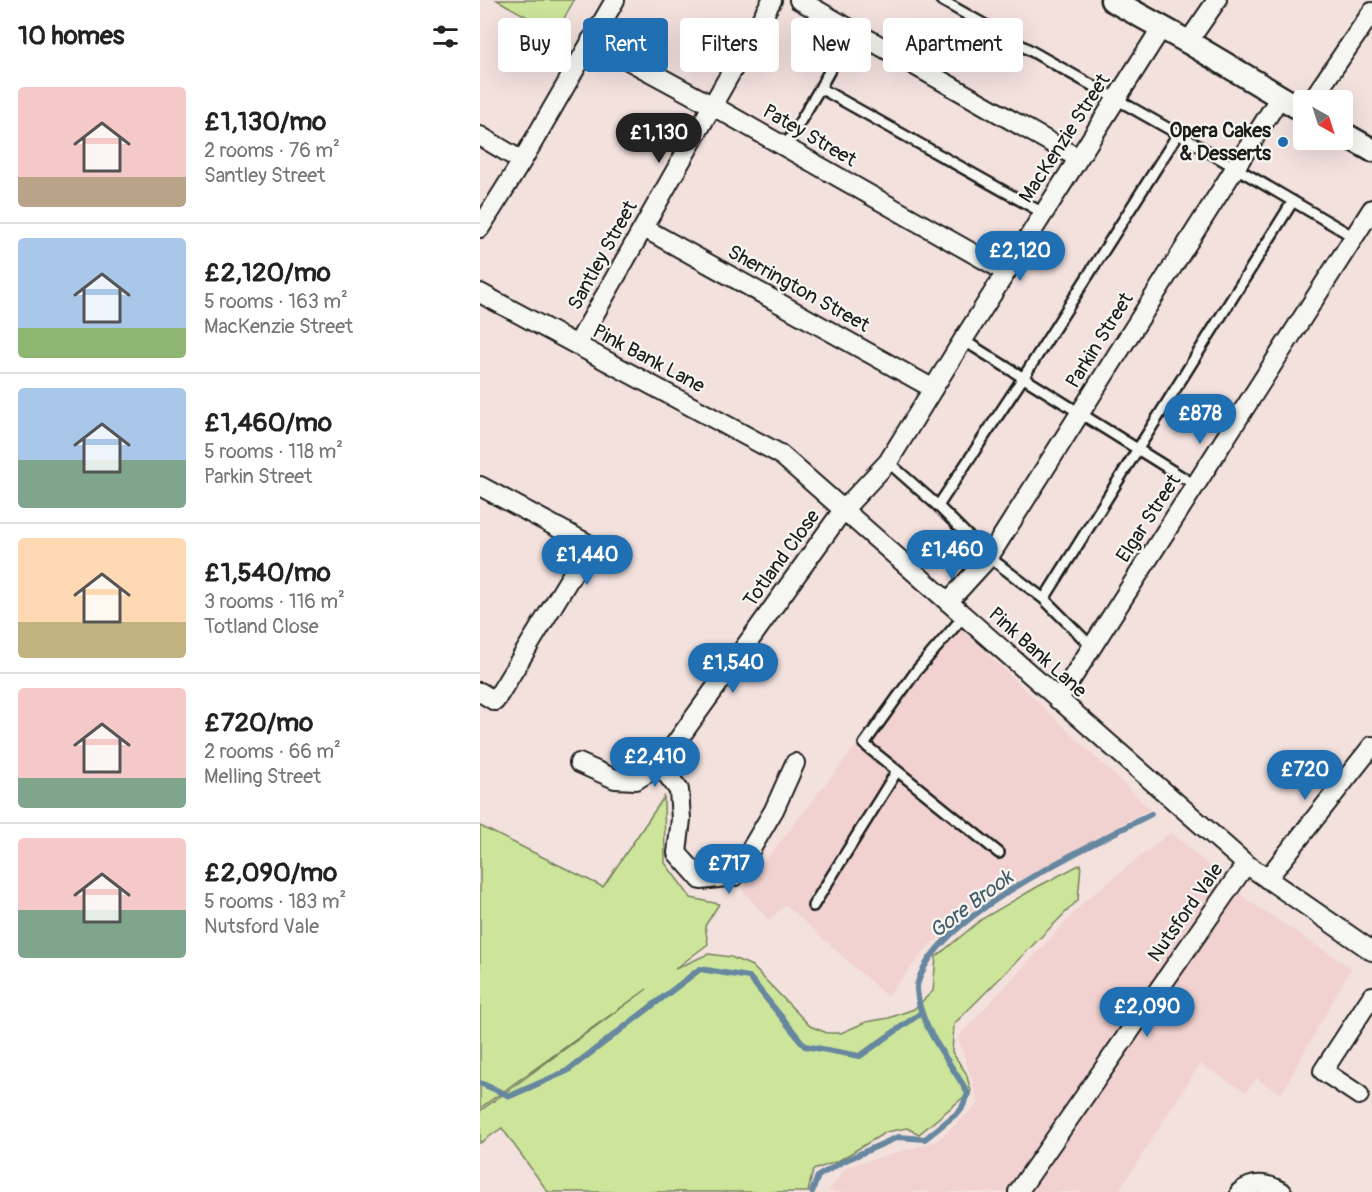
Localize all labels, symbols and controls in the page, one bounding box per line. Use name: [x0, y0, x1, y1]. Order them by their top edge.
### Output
chip: Buy: [498, 18, 571, 72]
chip: Rent: [583, 18, 668, 72]
chip: Filters: [680, 18, 779, 72]
chip: New: [791, 18, 871, 72]
chip: Apartment: [883, 18, 1023, 72]
text: 10 homes: [18, 20, 124, 52]
icon: filters: [429, 20, 462, 53]
street label: MacKenzie Street: [1013, 68, 1116, 208]
north arrow: [1293, 90, 1353, 150]
map controls: [1293, 90, 1353, 150]
street label: Patey Street: [758, 99, 862, 173]
text: £1,130/mo: [204, 106, 326, 138]
icon: home: [66, 111, 138, 183]
pin: £1,130: [610, 113, 708, 164]
place label: Opera Cakes & Desserts: [1169, 118, 1271, 166]
text: £1,130: [630, 120, 688, 145]
marker: Opera Cakes & Desserts: [1276, 135, 1290, 149]
text: 2 rooms · 76 m²: [204, 138, 340, 163]
text: Santley Street: [204, 163, 325, 188]
street label: Santley Street: [562, 195, 643, 314]
pin: £2,120: [971, 231, 1069, 282]
text: £2,120: [989, 238, 1051, 263]
street label: Sherrington Street: [723, 239, 875, 338]
text: £2,120/mo: [204, 257, 331, 289]
icon: home: [66, 262, 138, 334]
street label: Parkin Street: [1060, 287, 1139, 393]
text: 5 rooms · 163 m²: [204, 289, 348, 314]
text: MacKenzie Street: [204, 314, 353, 339]
street label: Pink Bank Lane: [588, 318, 709, 399]
pin: £878: [1164, 394, 1236, 445]
text: £878: [1178, 401, 1222, 426]
text: £1,460/mo: [204, 407, 332, 439]
icon: home: [66, 412, 138, 484]
text: 5 rooms · 118 m²: [204, 439, 343, 464]
text: Parkin Street: [204, 464, 312, 489]
street label: Elgar Street: [1111, 469, 1187, 567]
street label: Totland Close: [738, 504, 825, 612]
pin: £1,460: [903, 530, 1001, 581]
pin: £1,440: [538, 535, 636, 586]
text: £1,460: [921, 537, 983, 562]
text: £1,440: [556, 542, 618, 567]
text: £1,540/mo: [204, 557, 331, 589]
icon: home: [66, 562, 138, 634]
text: 3 rooms · 116 m²: [204, 589, 345, 614]
street label: Pink Bank Lane: [983, 602, 1092, 703]
text: Totland Close: [204, 614, 319, 639]
pin: £1,540: [684, 643, 782, 694]
text: £1,540: [702, 650, 764, 675]
text: £720/mo: [204, 707, 313, 739]
icon: home: [66, 712, 138, 784]
pin: £2,410: [606, 737, 704, 788]
text: 2 rooms · 66 m²: [204, 739, 341, 764]
text: £2,410: [624, 744, 686, 769]
pin: £720: [1269, 750, 1341, 801]
text: £720: [1281, 757, 1329, 782]
text: Melling Street: [204, 764, 321, 789]
pin: £717: [693, 844, 765, 895]
text: £717: [708, 851, 750, 876]
text: £2,090/mo: [204, 857, 337, 889]
street label: Nutsford Vale: [1142, 858, 1229, 967]
icon: home: [66, 862, 138, 934]
water label: Gore Brook: [924, 863, 1020, 945]
text: 5 rooms · 183 m²: [204, 889, 346, 914]
text: Nutsford Vale: [204, 914, 319, 939]
pin: £2,090: [1098, 987, 1196, 1038]
text: £2,090: [1114, 994, 1180, 1019]

